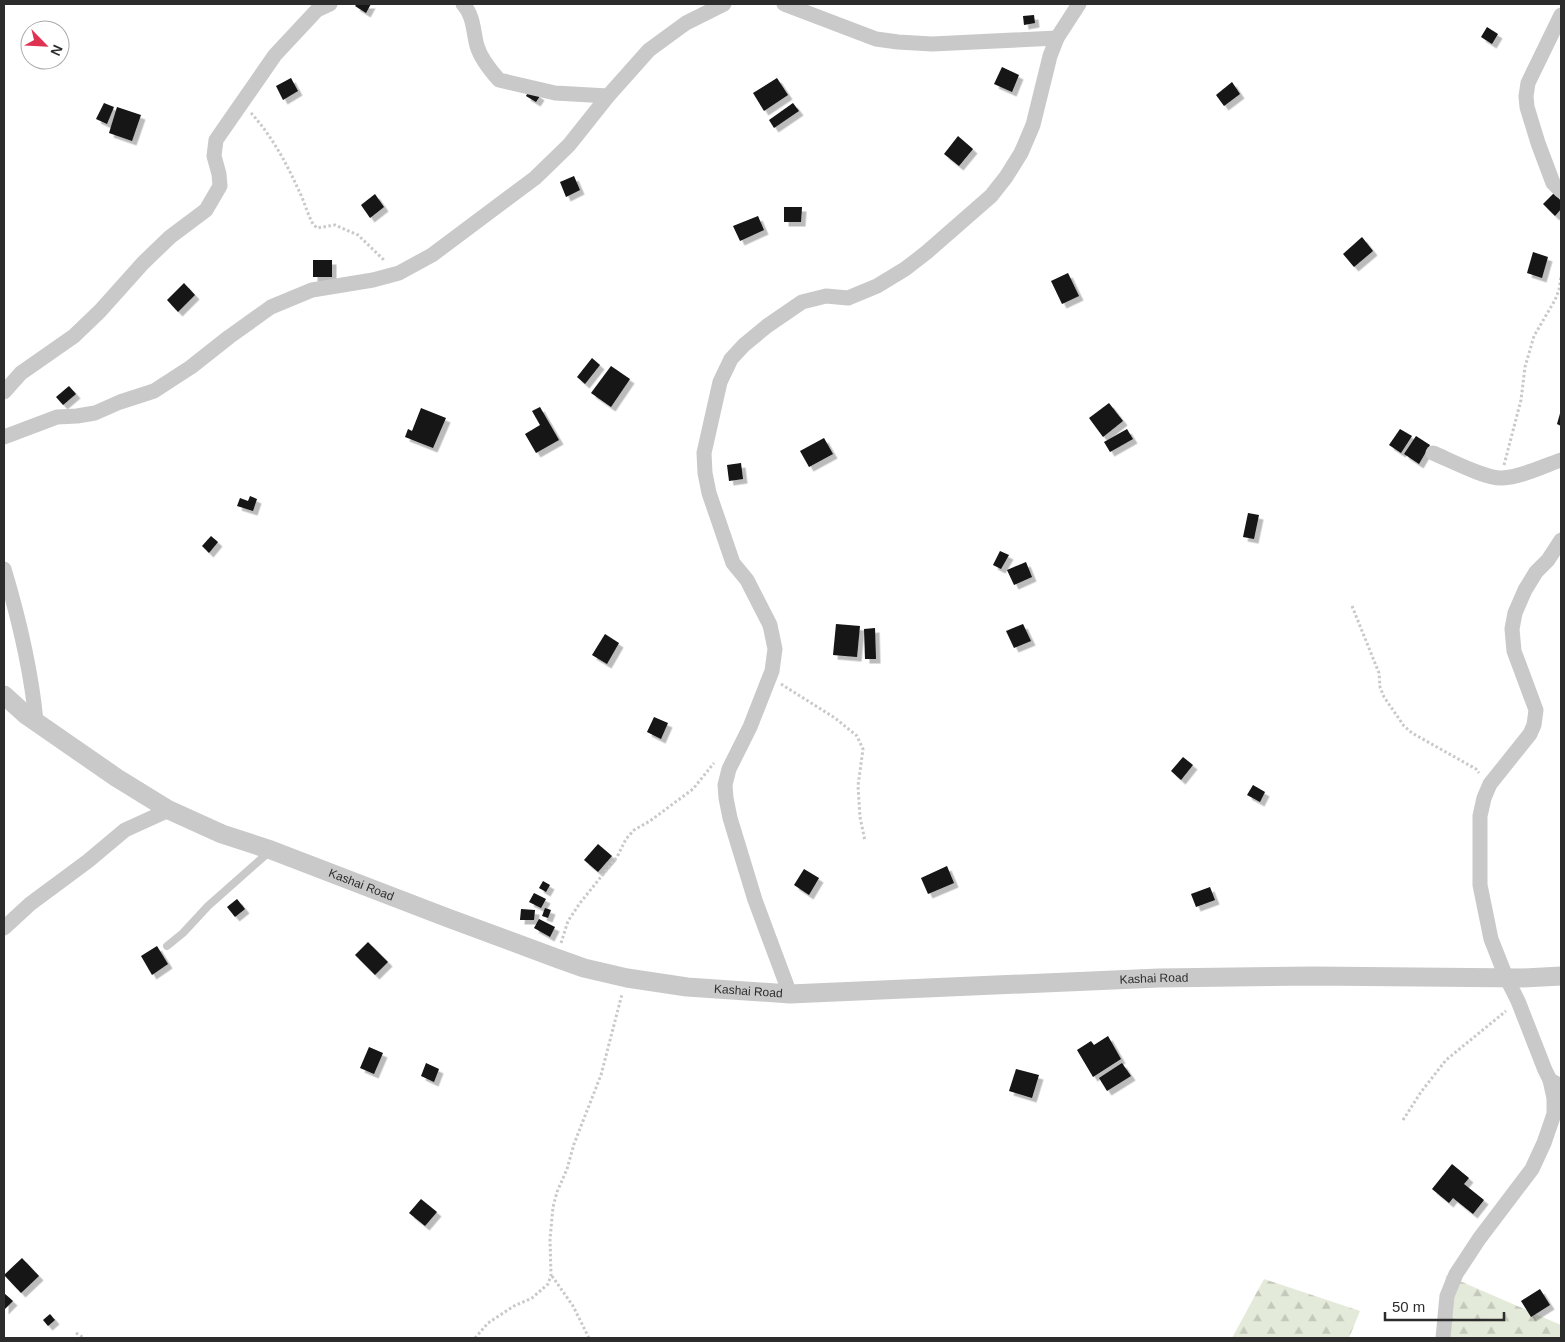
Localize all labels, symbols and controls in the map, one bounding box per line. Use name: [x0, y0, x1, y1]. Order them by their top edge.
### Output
north arrow: [20, 20, 70, 70]
text: N: [48, 42, 66, 58]
street label: Kashai Road: [327, 866, 396, 904]
street label: Kashai Road: [1119, 971, 1188, 987]
street label: Kashai Road: [714, 982, 783, 1000]
scale bar: [1385, 1290, 1504, 1322]
text: 50 m: [1392, 1298, 1425, 1315]

